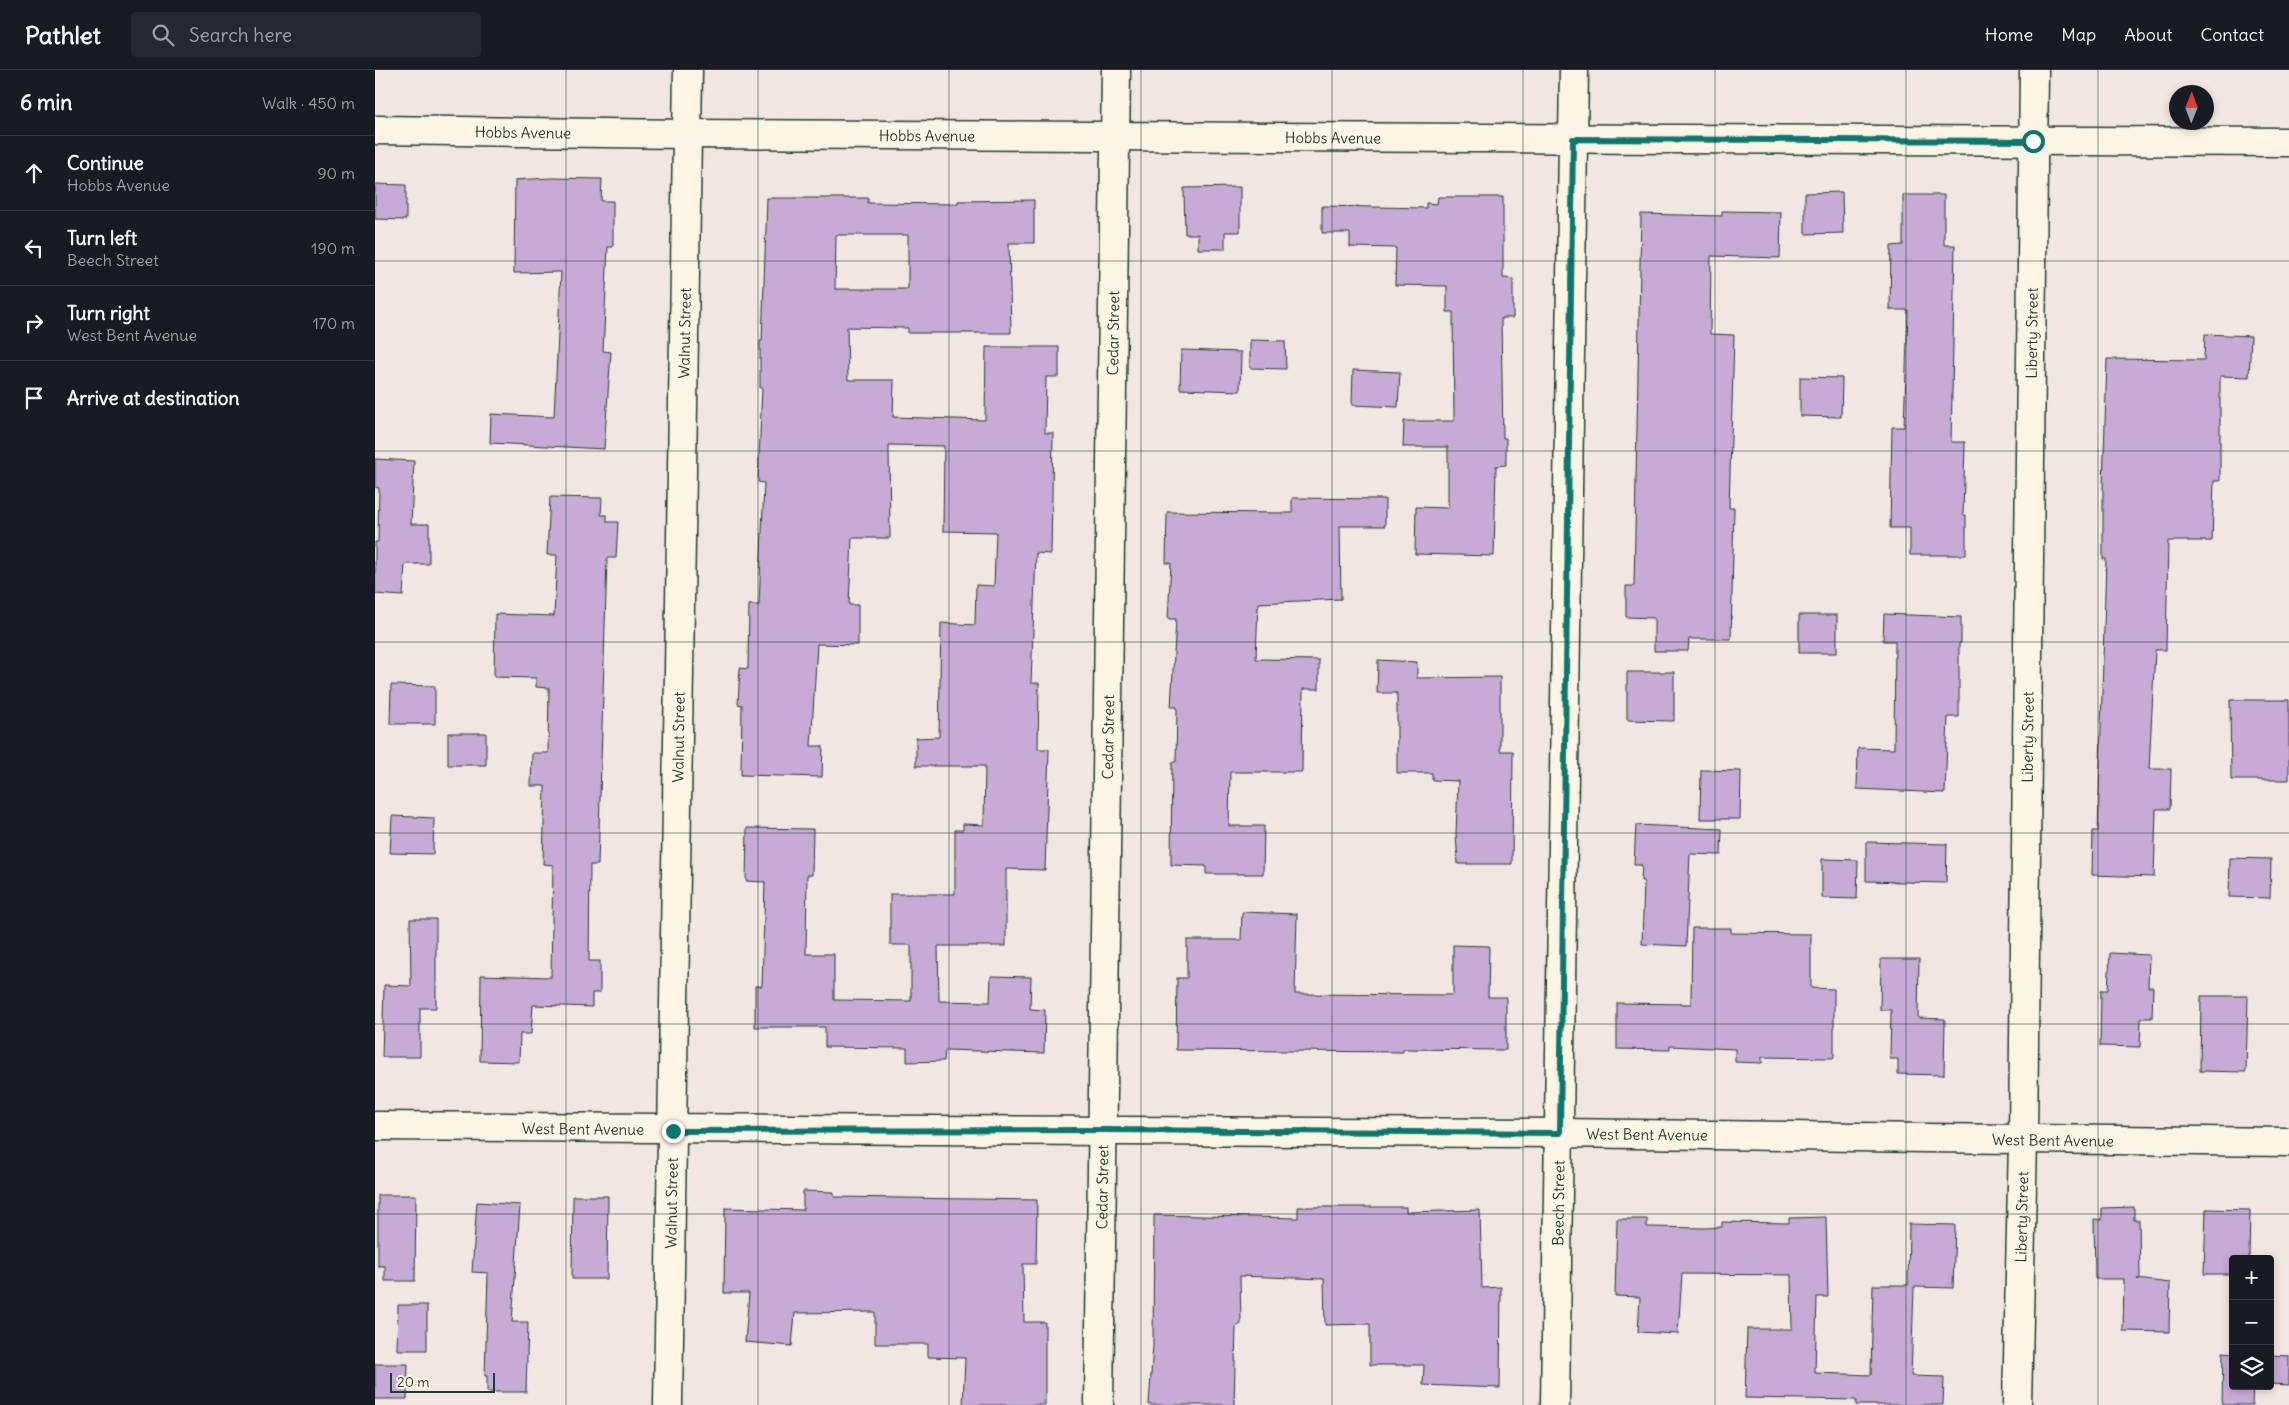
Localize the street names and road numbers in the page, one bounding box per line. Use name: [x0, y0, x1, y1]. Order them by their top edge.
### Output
street label: Hobbs Avenue: [475, 122, 571, 142]
street label: Hobbs Avenue: [879, 125, 975, 145]
street label: Hobbs Avenue: [1285, 127, 1381, 147]
street label: Walnut Street: [674, 287, 694, 379]
street label: Liberty Street: [2021, 287, 2041, 379]
street label: Cedar Street: [1103, 291, 1123, 376]
street label: Walnut Street: [668, 691, 688, 783]
street label: Liberty Street: [2017, 691, 2037, 783]
street label: Cedar Street: [1097, 695, 1118, 780]
street label: West Bent Avenue: [522, 1118, 644, 1138]
street label: West Bent Avenue: [1586, 1124, 1708, 1144]
street label: West Bent Avenue: [1992, 1129, 2114, 1150]
street label: Cedar Street: [1092, 1145, 1112, 1230]
street label: Walnut Street: [661, 1157, 681, 1249]
street label: Beech Street: [1548, 1160, 1568, 1246]
street label: Liberty Street: [2011, 1171, 2032, 1263]

